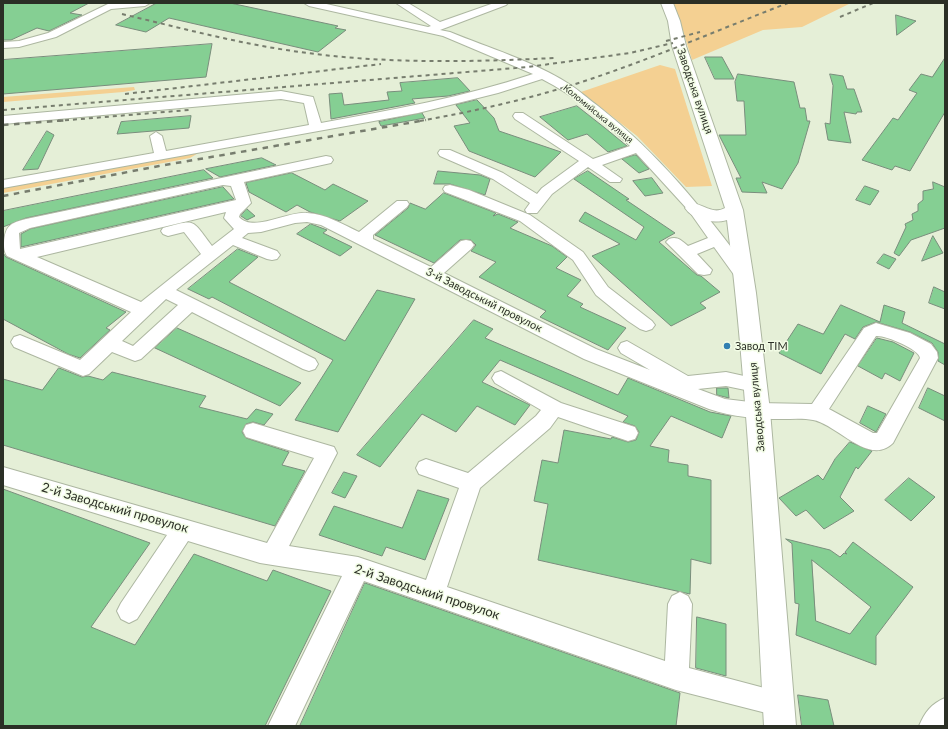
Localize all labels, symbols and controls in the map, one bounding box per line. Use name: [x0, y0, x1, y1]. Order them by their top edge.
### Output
street label: Заводська вулиця: [674, 46, 716, 136]
street label: Коломийська вулиця: [561, 83, 635, 145]
street label: 3-й Заводський провулок: [424, 265, 544, 335]
place label: Завод ТІМ: [735, 339, 788, 353]
marker: Завод ТІМ: [722, 341, 732, 351]
street label: Заводська вулиця: [747, 362, 767, 452]
street label: 2-й Заводський провулок: [40, 480, 190, 536]
street label: 2-й Заводський провулок: [352, 561, 502, 623]

